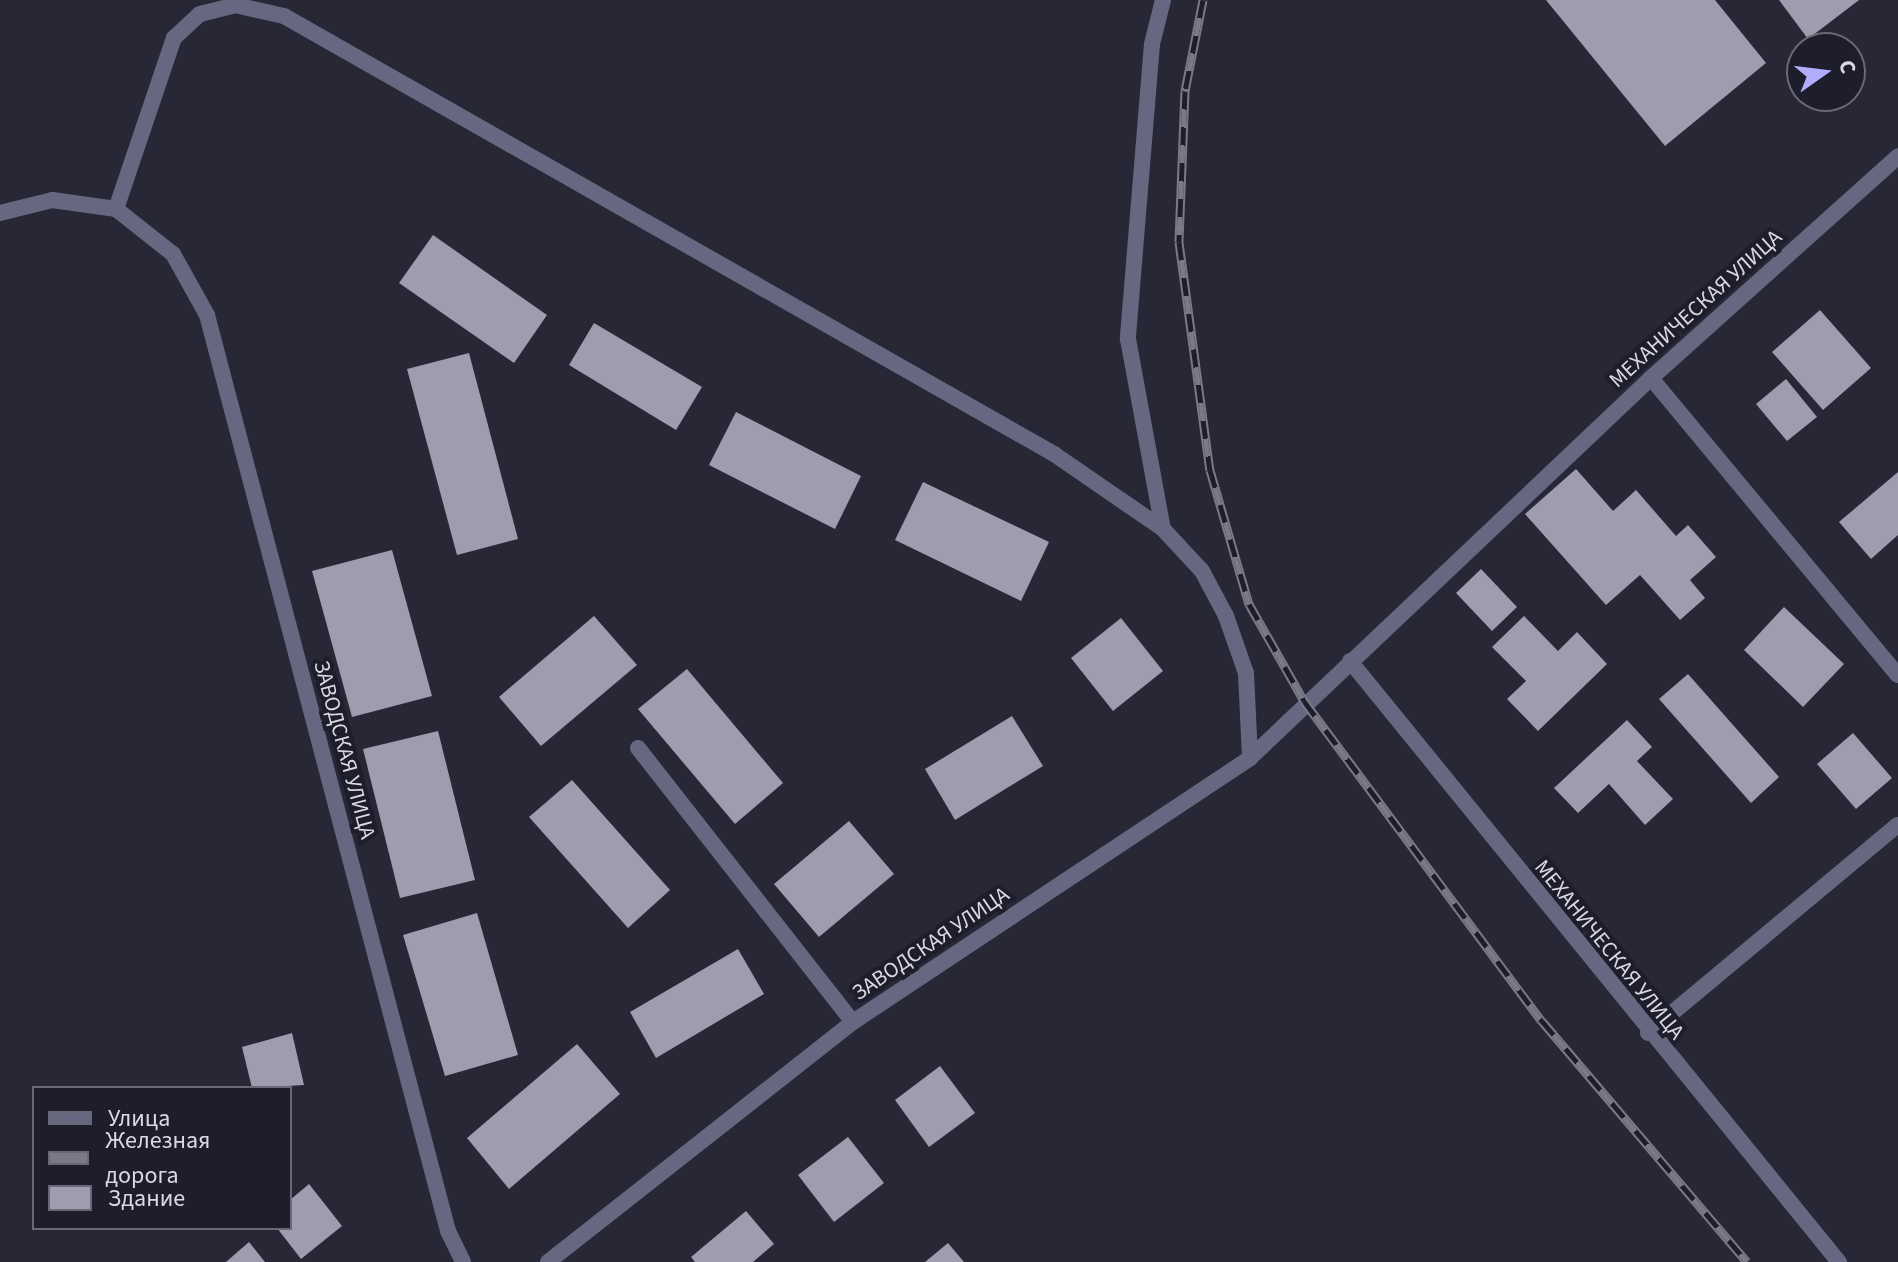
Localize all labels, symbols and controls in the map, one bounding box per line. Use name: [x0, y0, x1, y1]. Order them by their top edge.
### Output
north arrow: [1786, 32, 1866, 112]
text: С: [1830, 57, 1864, 77]
street label: МЕХАНИЧЕСКАЯ УЛИЦА: [1604, 224, 1788, 394]
street label: ЗАВОДСКАЯ УЛИЦА: [307, 658, 381, 842]
street label: МЕХАНИЧЕСКАЯ УЛИЦА: [1528, 855, 1690, 1045]
street label: ЗАВОДСКАЯ УЛИЦА: [847, 882, 1015, 1006]
legend: [32, 1086, 292, 1230]
text: Улица: [108, 1101, 170, 1136]
text: Железная дорога: [105, 1123, 210, 1193]
text: Здание: [108, 1181, 185, 1216]

